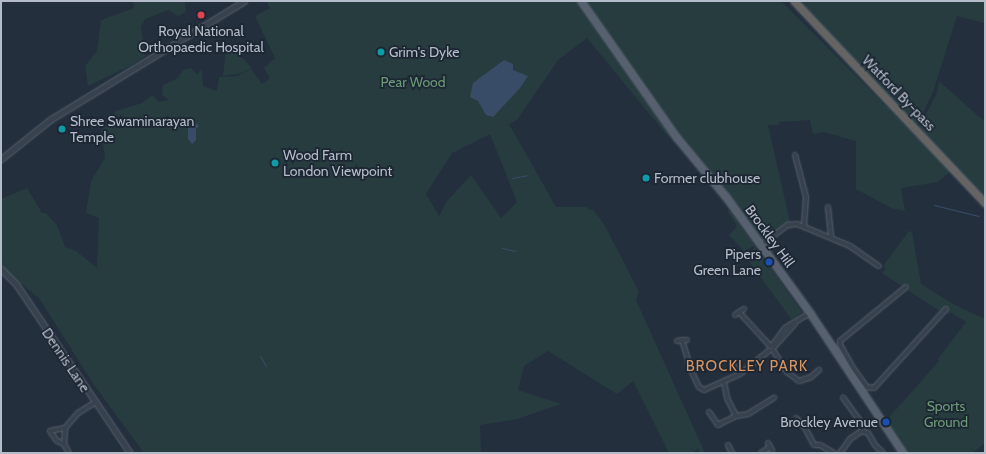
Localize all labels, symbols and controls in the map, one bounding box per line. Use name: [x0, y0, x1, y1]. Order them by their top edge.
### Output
marker: Royal National Orthopaedic Hospital: [195, 9, 207, 21]
place label: Royal National Orthopaedic Hospital: [138, 23, 264, 56]
place label: Grim's Dyke: [389, 44, 459, 60]
marker: Grim's Dyke: [376, 47, 386, 57]
street label: Watford By-pass: [859, 52, 939, 134]
park label: Pear Wood: [380, 74, 446, 90]
place label: Shree Swaminarayan Temple: [70, 113, 194, 146]
marker: Shree Swaminarayan Temple: [57, 124, 67, 134]
place label: Wood Farm London Viewpoint: [283, 147, 392, 180]
marker: Wood Farm London Viewpoint: [270, 158, 280, 168]
place label: Former clubhouse: [654, 170, 760, 186]
marker: Former clubhouse: [641, 173, 651, 183]
street label: Brockley Hill: [742, 202, 798, 270]
place label: Pipers Green Lane: [693, 246, 761, 278]
marker: Pipers Green Lane: [764, 257, 774, 267]
street label: Dennis Lane: [38, 325, 94, 395]
district label: BROCKLEY PARK: [686, 358, 808, 376]
park label: Sports Ground: [924, 398, 968, 430]
place label: Brockley Avenue: [780, 414, 878, 430]
marker: Brockley Avenue: [881, 417, 891, 427]

